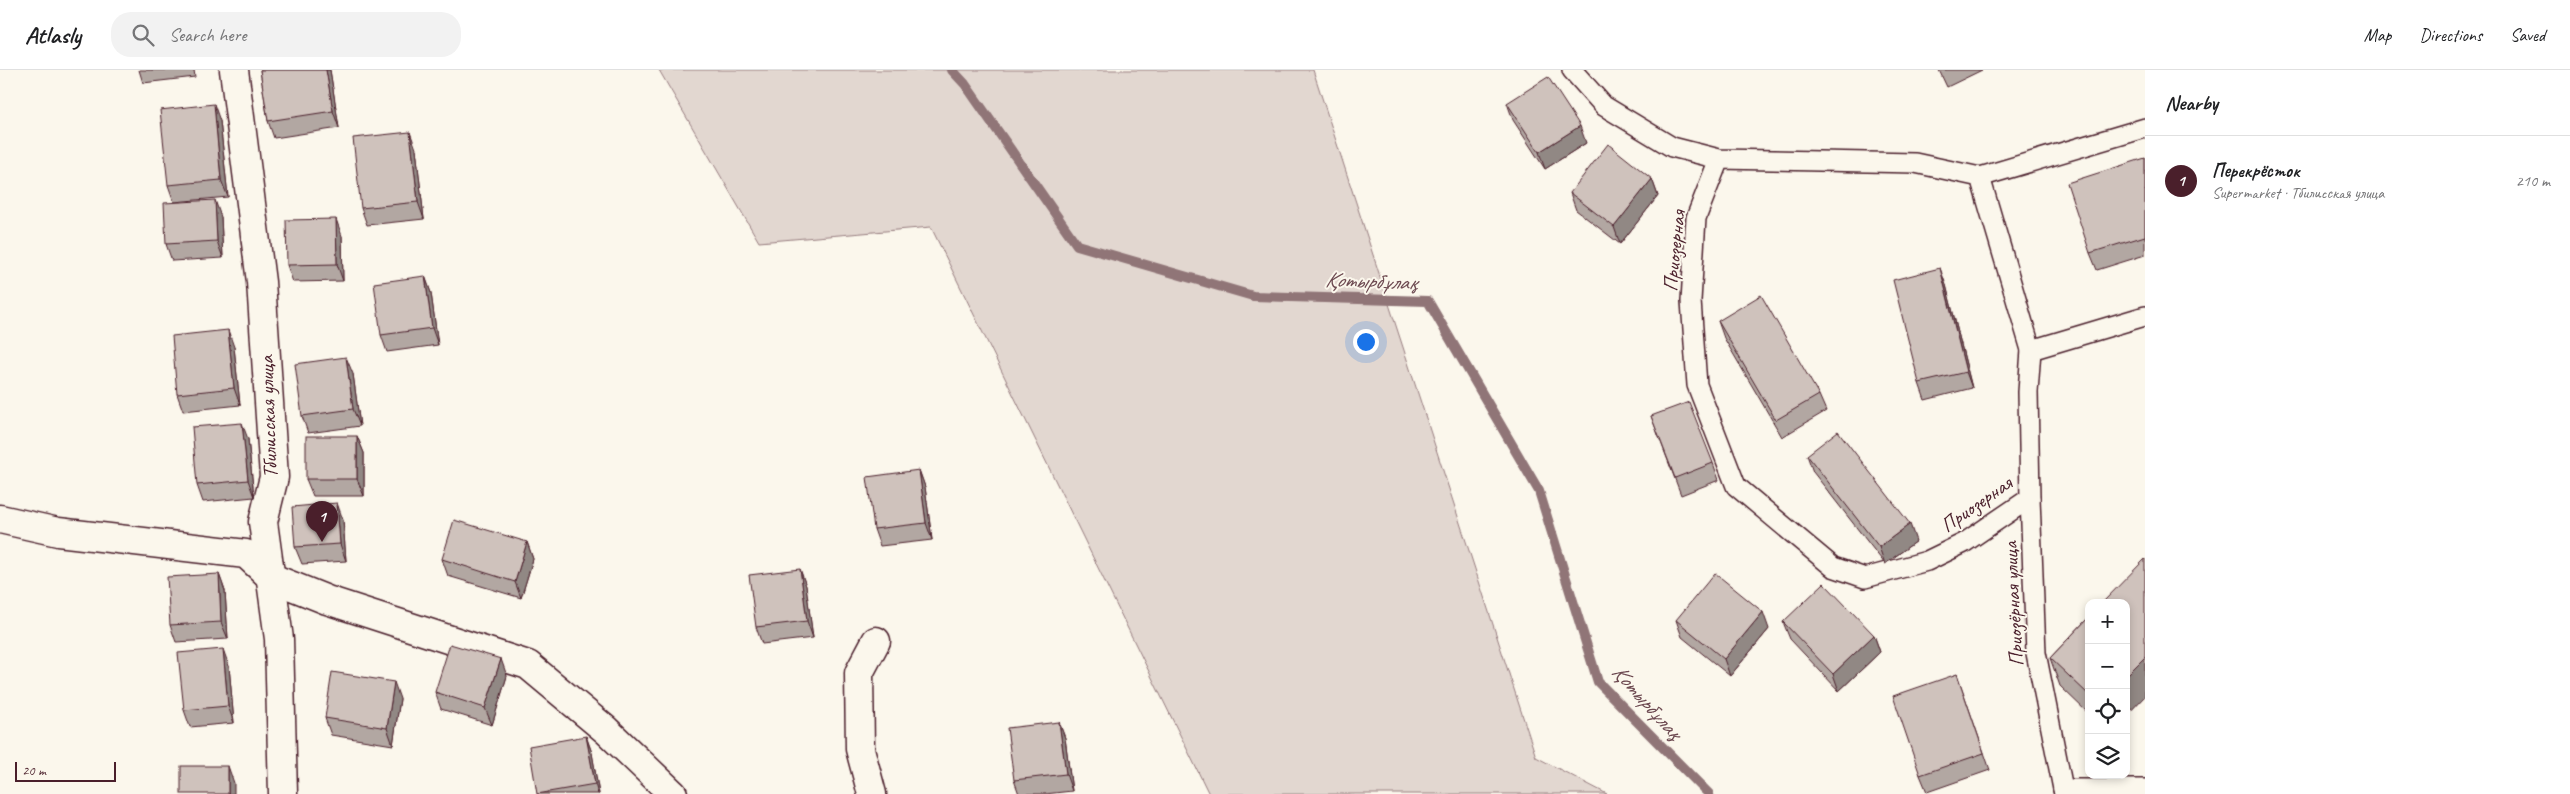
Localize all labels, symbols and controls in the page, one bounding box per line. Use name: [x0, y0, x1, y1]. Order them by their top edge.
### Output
search box: [111, 12, 461, 57]
text: Atlasly: [25, 20, 81, 50]
icon: search: [129, 21, 157, 49]
text: Search here: [169, 23, 246, 47]
text: Map: [2364, 24, 2391, 46]
text: Directions: [2419, 24, 2482, 46]
text: Saved: [2510, 24, 2545, 46]
text: Nearby: [2165, 90, 2218, 116]
text: Перекрёсток: [2212, 159, 2300, 183]
text: 1: [2177, 171, 2185, 191]
text: 210 m: [2516, 171, 2550, 191]
text: Supermarket · Тбилисская улица: [2212, 183, 2384, 203]
street label: Приозерная: [1657, 208, 1691, 293]
water label: Қотырбұлақ: [1325, 265, 1421, 297]
your location: [1353, 329, 1379, 355]
street label: Тбилисская улица: [253, 353, 283, 479]
street label: Приозерная: [1935, 469, 2018, 538]
pin: 1: [306, 501, 338, 542]
street label: Приозёрная улица: [1997, 539, 2029, 667]
map controls: [2085, 599, 2130, 779]
button: +: [2085, 599, 2130, 644]
button: −: [2085, 644, 2130, 689]
water label: Қотырбұлақ: [1606, 658, 1690, 748]
button: locate: [2085, 689, 2130, 734]
button: layers: [2085, 734, 2130, 779]
scale bar: [15, 759, 116, 782]
text: 20 m: [22, 762, 46, 779]

